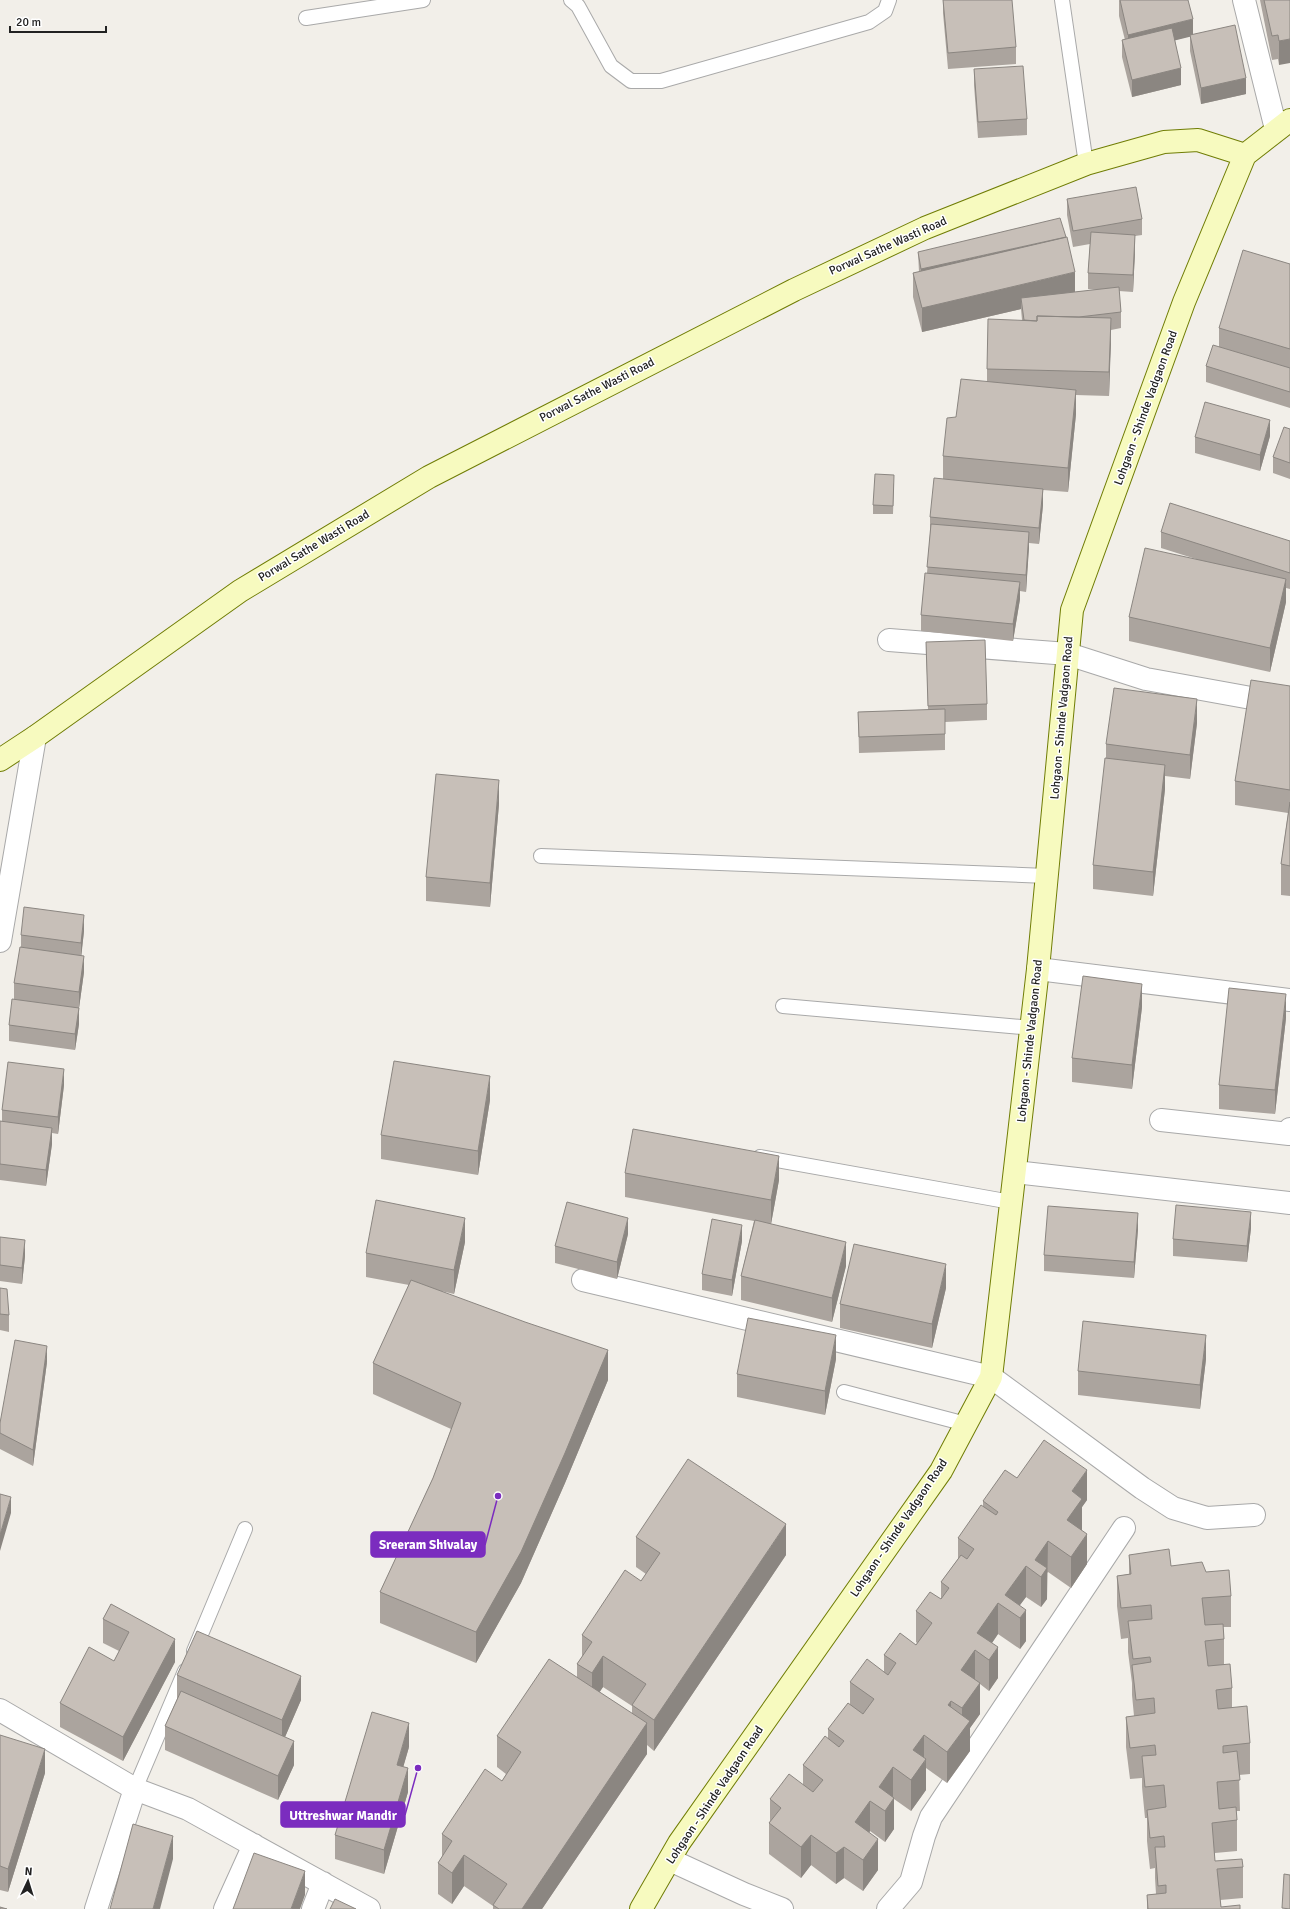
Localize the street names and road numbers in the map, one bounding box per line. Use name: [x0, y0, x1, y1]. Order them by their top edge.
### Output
street label: Porwal Sathe Wasti Road: [827, 213, 949, 279]
street label: Lohgaon - Shinde Vadgaon Road: [1111, 329, 1181, 487]
street label: Porwal Sathe Wasti Road: [537, 354, 657, 426]
street label: Porwal Sathe Wasti Road: [256, 507, 372, 585]
street label: Lohgaon - Shinde Vadgaon Road: [1047, 636, 1077, 800]
street label: Lohgaon - Shinde Vadgaon Road: [1014, 959, 1046, 1123]
street label: Lohgaon - Shinde Vadgaon Road: [847, 1456, 951, 1600]
street label: Lohgaon - Shinde Vadgaon Road: [663, 1723, 767, 1867]

